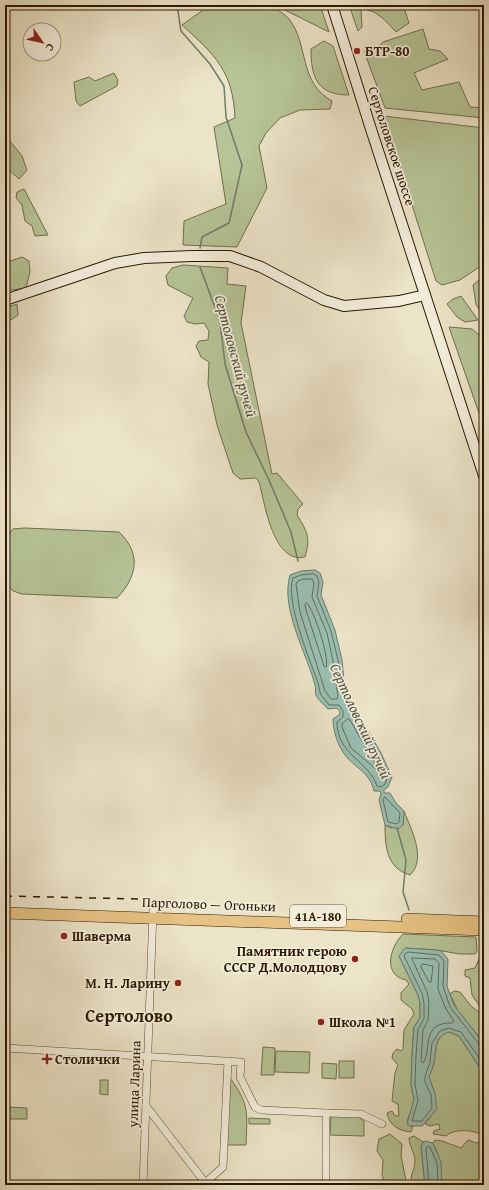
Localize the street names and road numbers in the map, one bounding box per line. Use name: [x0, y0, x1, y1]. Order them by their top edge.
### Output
street label: Сертоловское шоссе: [363, 84, 421, 209]
street label: Парголово — Огоньки: [142, 892, 276, 916]
road number: 41А-180: [290, 905, 346, 927]
street label: улица Ларина: [122, 1040, 146, 1129]

